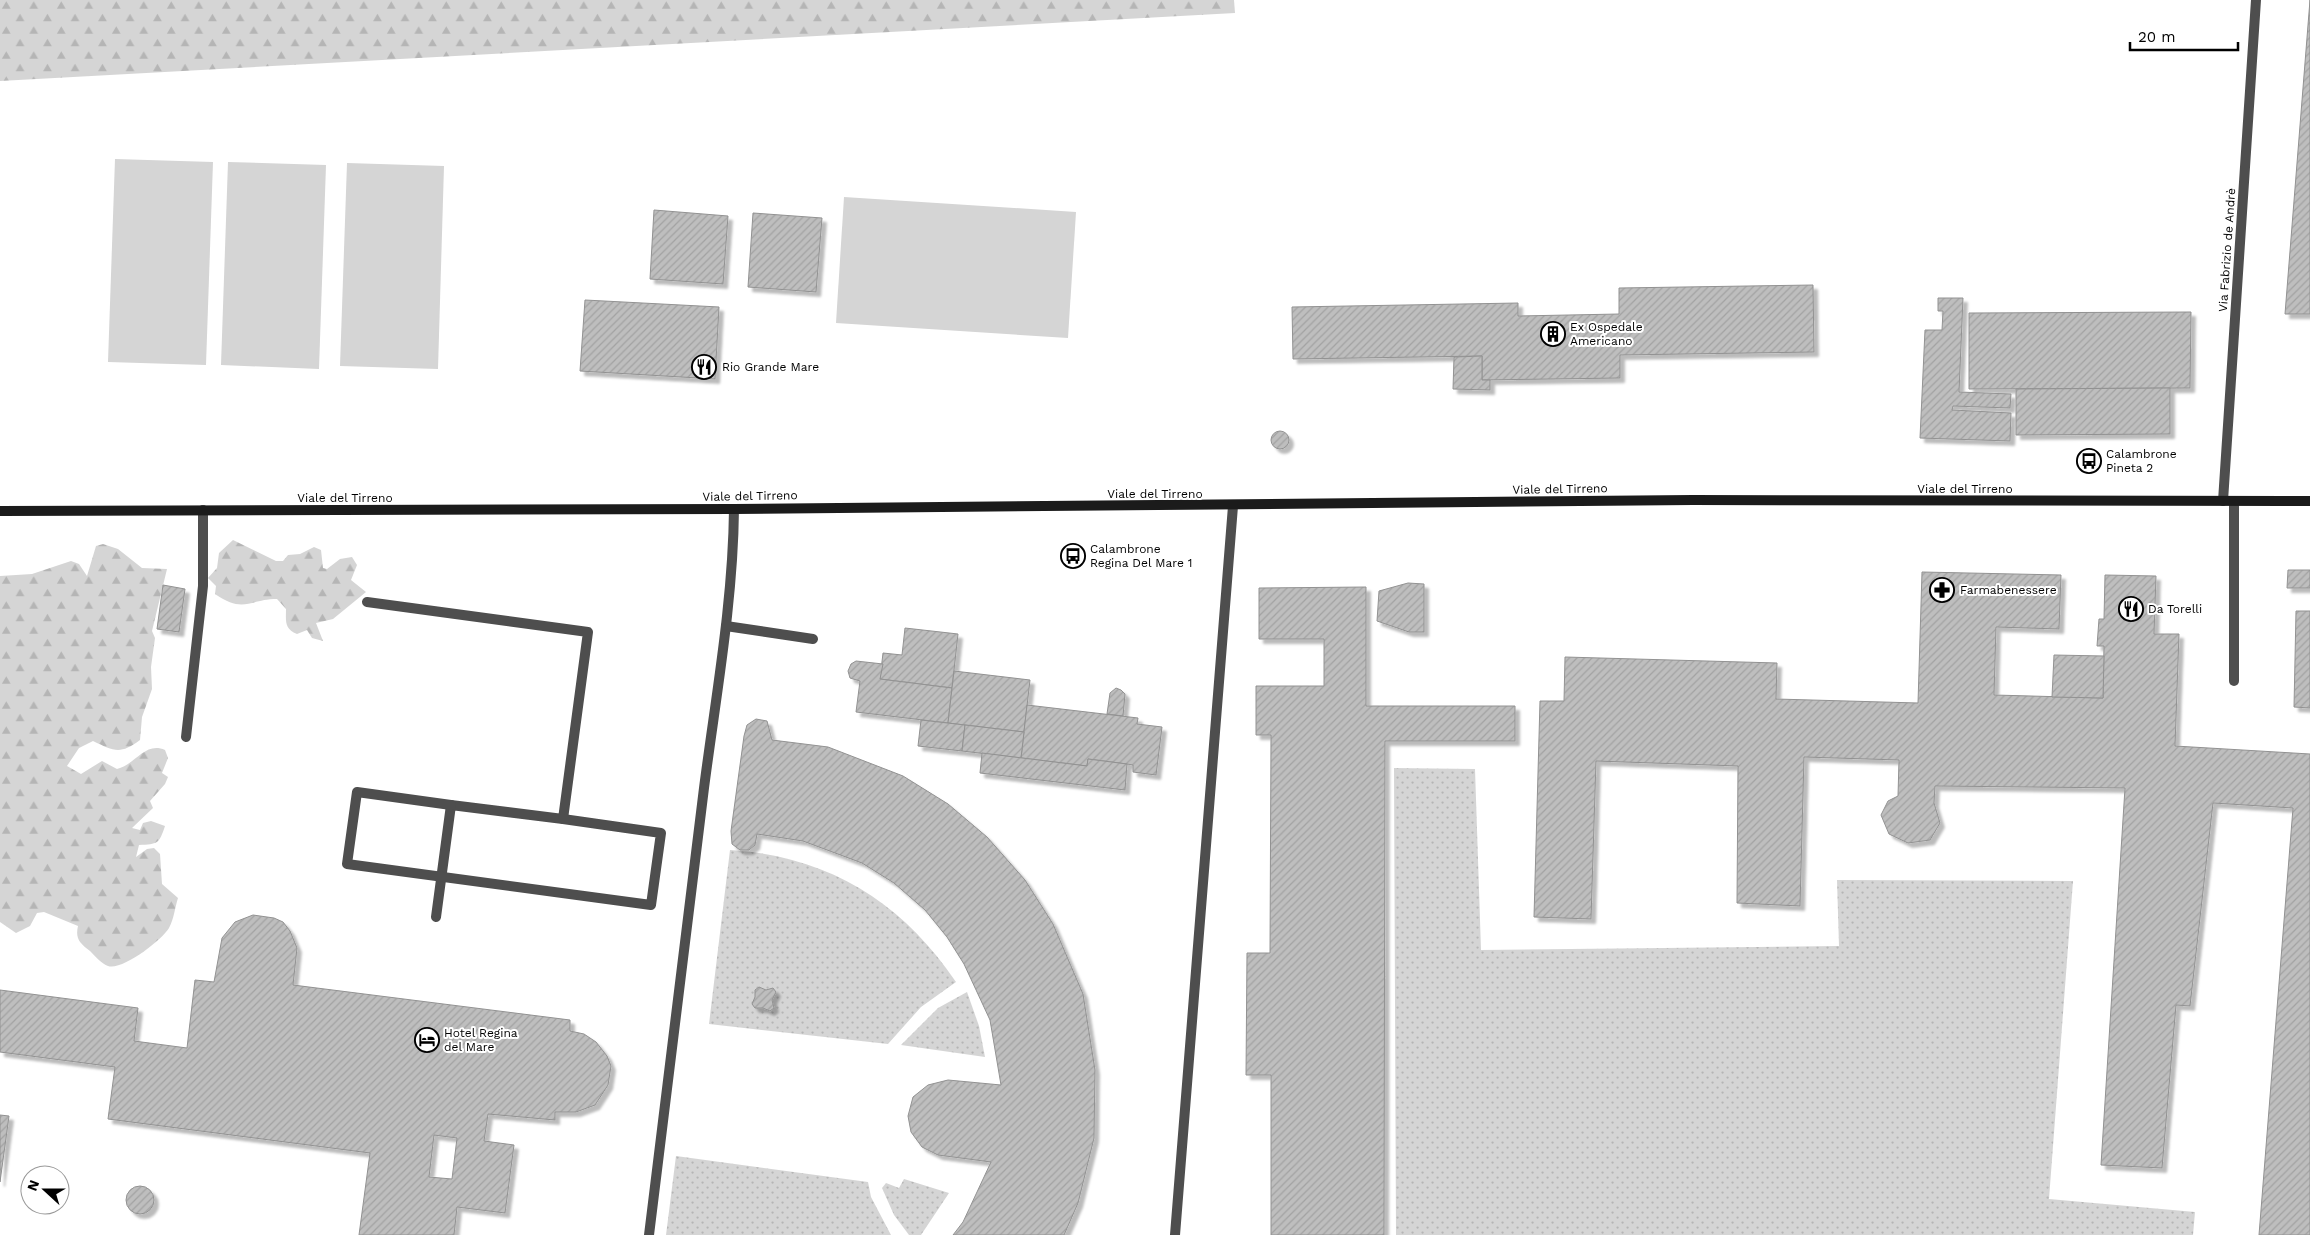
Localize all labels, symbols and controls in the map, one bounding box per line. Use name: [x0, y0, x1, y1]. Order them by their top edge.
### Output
scale bar: [2130, 20, 2238, 52]
text: 20 m: [2138, 28, 2176, 46]
street label: Via Fabrizio de Andrè: [2216, 188, 2238, 312]
place label: Ex Ospedale Americano: [1570, 320, 1643, 348]
building icon: Ex Ospedale Americano: [1540, 321, 1566, 347]
restaurant icon: Rio Grande Mare: [691, 354, 717, 380]
place label: Rio Grande Mare: [722, 360, 819, 374]
place label: Calambrone Pineta 2: [2106, 447, 2177, 475]
bus stop icon: Calambrone Pineta 2: [2076, 448, 2102, 474]
street label: Viale del Tirreno: [1512, 481, 1608, 497]
street label: Viale del Tirreno: [1917, 482, 2013, 496]
street label: Viale del Tirreno: [1107, 487, 1203, 501]
street label: Viale del Tirreno: [702, 488, 798, 504]
street label: Viale del Tirreno: [297, 491, 393, 505]
place label: Calambrone Regina Del Mare 1: [1090, 542, 1192, 570]
bus stop icon: Calambrone Regina Del Mare 1: [1060, 543, 1086, 569]
pharmacy icon: Farmabenessere: [1929, 577, 1955, 603]
place label: Farmabenessere: [1960, 583, 2057, 597]
restaurant icon: Da Torelli: [2118, 596, 2144, 622]
place label: Da Torelli: [2148, 602, 2202, 616]
place label: Hotel Regina del Mare: [444, 1026, 518, 1054]
hotel icon: Hotel Regina del Mare: [414, 1027, 440, 1053]
north arrow: [20, 1165, 70, 1215]
text: N: [24, 1178, 42, 1193]

